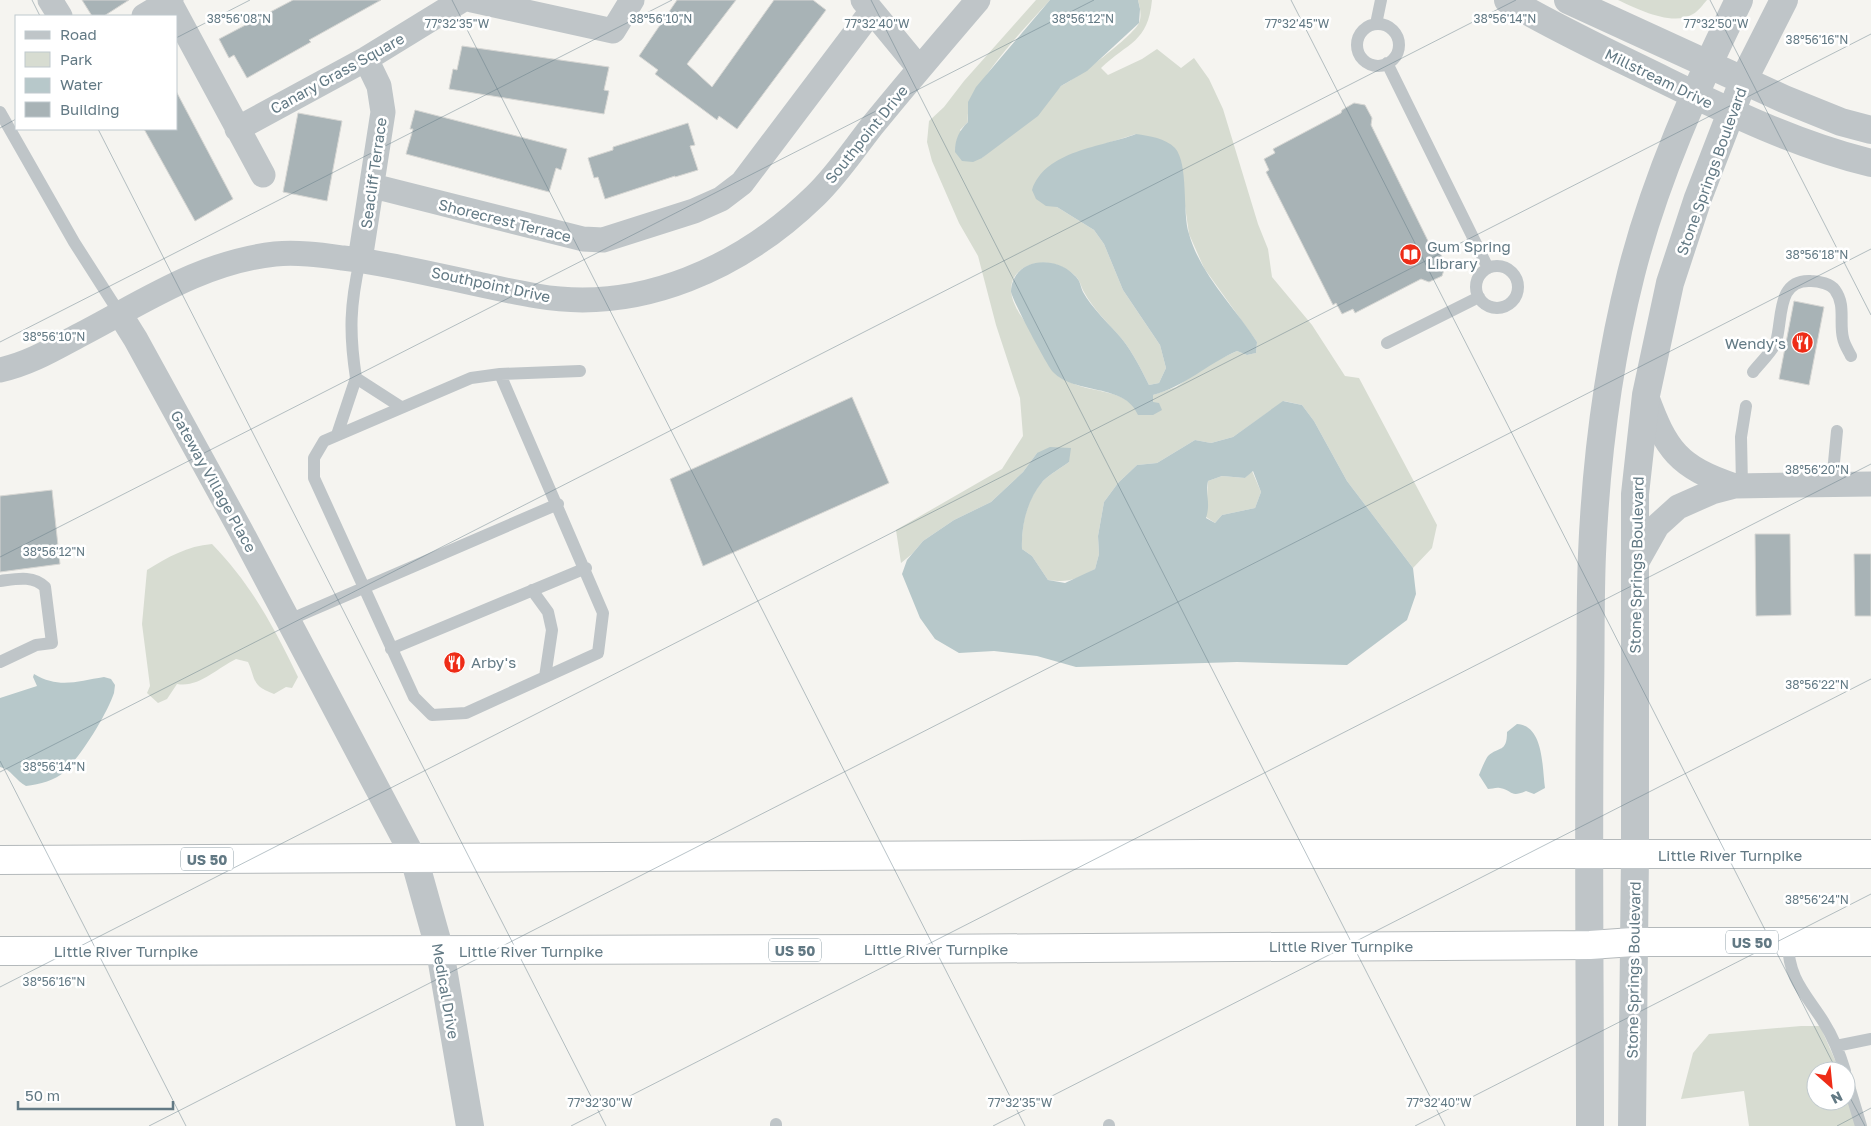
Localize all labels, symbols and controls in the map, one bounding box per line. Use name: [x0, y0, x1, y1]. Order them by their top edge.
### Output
text: 38°56'08"N: [207, 11, 271, 26]
text: 38°56'10"N: [630, 11, 692, 26]
text: 38°56'12"N: [1052, 11, 1114, 26]
text: 38°56'14"N: [1474, 11, 1536, 26]
legend: [15, 15, 178, 130]
text: 77°32'35"W: [425, 16, 490, 31]
text: 77°32'40"W: [844, 16, 910, 31]
text: 77°32'45"W: [1265, 16, 1330, 31]
text: 77°32'50"W: [1684, 16, 1749, 31]
text: Road: [60, 25, 97, 43]
street label: Canary Grass Square: [267, 29, 407, 117]
text: 38°56'16"N: [1786, 32, 1848, 47]
street label: Millstream Drive: [1602, 44, 1716, 112]
text: Park: [60, 50, 93, 68]
text: Water: [60, 75, 103, 93]
street label: Southpoint Drive: [821, 81, 911, 187]
street label: Stone Springs Boulevard: [1672, 85, 1750, 257]
text: Building: [60, 100, 120, 118]
street label: Seacliff Terrace: [356, 116, 390, 230]
street label: Shorecrest Terrace: [437, 195, 573, 245]
place label: Gum Spring Library: [1427, 237, 1511, 272]
library icon: Gum Spring Library: [1399, 243, 1423, 267]
text: 38°56'18"N: [1786, 247, 1848, 262]
street label: Southpoint Drive: [430, 263, 552, 305]
text: 38°56'10"N: [23, 329, 85, 344]
restaurant icon: Wendy's: [1790, 331, 1814, 355]
place label: Wendy's: [1725, 334, 1786, 352]
street label: Gateway Village Place: [167, 407, 261, 555]
text: 38°56'20"N: [1785, 462, 1849, 477]
street label: Stone Springs Boulevard: [1625, 476, 1647, 654]
text: 38°56'12"N: [23, 544, 85, 559]
restaurant icon: Arby's: [443, 650, 467, 674]
place label: Arby's: [471, 653, 516, 671]
text: 38°56'22"N: [1785, 677, 1849, 692]
text: 38°56'14"N: [23, 759, 85, 774]
street label: Little River Turnpike: [1658, 846, 1802, 864]
road number: US 50: [181, 848, 233, 871]
street label: Stone Springs Boulevard: [1622, 881, 1644, 1059]
text: 38°56'24"N: [1785, 892, 1849, 907]
road number: US 50: [1726, 930, 1778, 954]
street label: Little River Turnpike: [1269, 937, 1413, 955]
road number: US 50: [769, 938, 821, 962]
street label: Little River Turnpike: [864, 940, 1008, 958]
street label: Little River Turnpike: [54, 942, 198, 960]
street label: Medical Drive: [429, 942, 463, 1041]
street label: Little River Turnpike: [459, 942, 603, 960]
text: 38°56'16"N: [23, 974, 85, 989]
north arrow: [1806, 1061, 1856, 1111]
scale bar: [18, 1078, 172, 1110]
text: 50 m: [25, 1086, 60, 1104]
text: N: [1829, 1088, 1846, 1108]
text: 77°32'30"W: [568, 1095, 633, 1110]
text: 77°32'35"W: [988, 1095, 1053, 1110]
text: 77°32'40"W: [1406, 1095, 1472, 1110]

